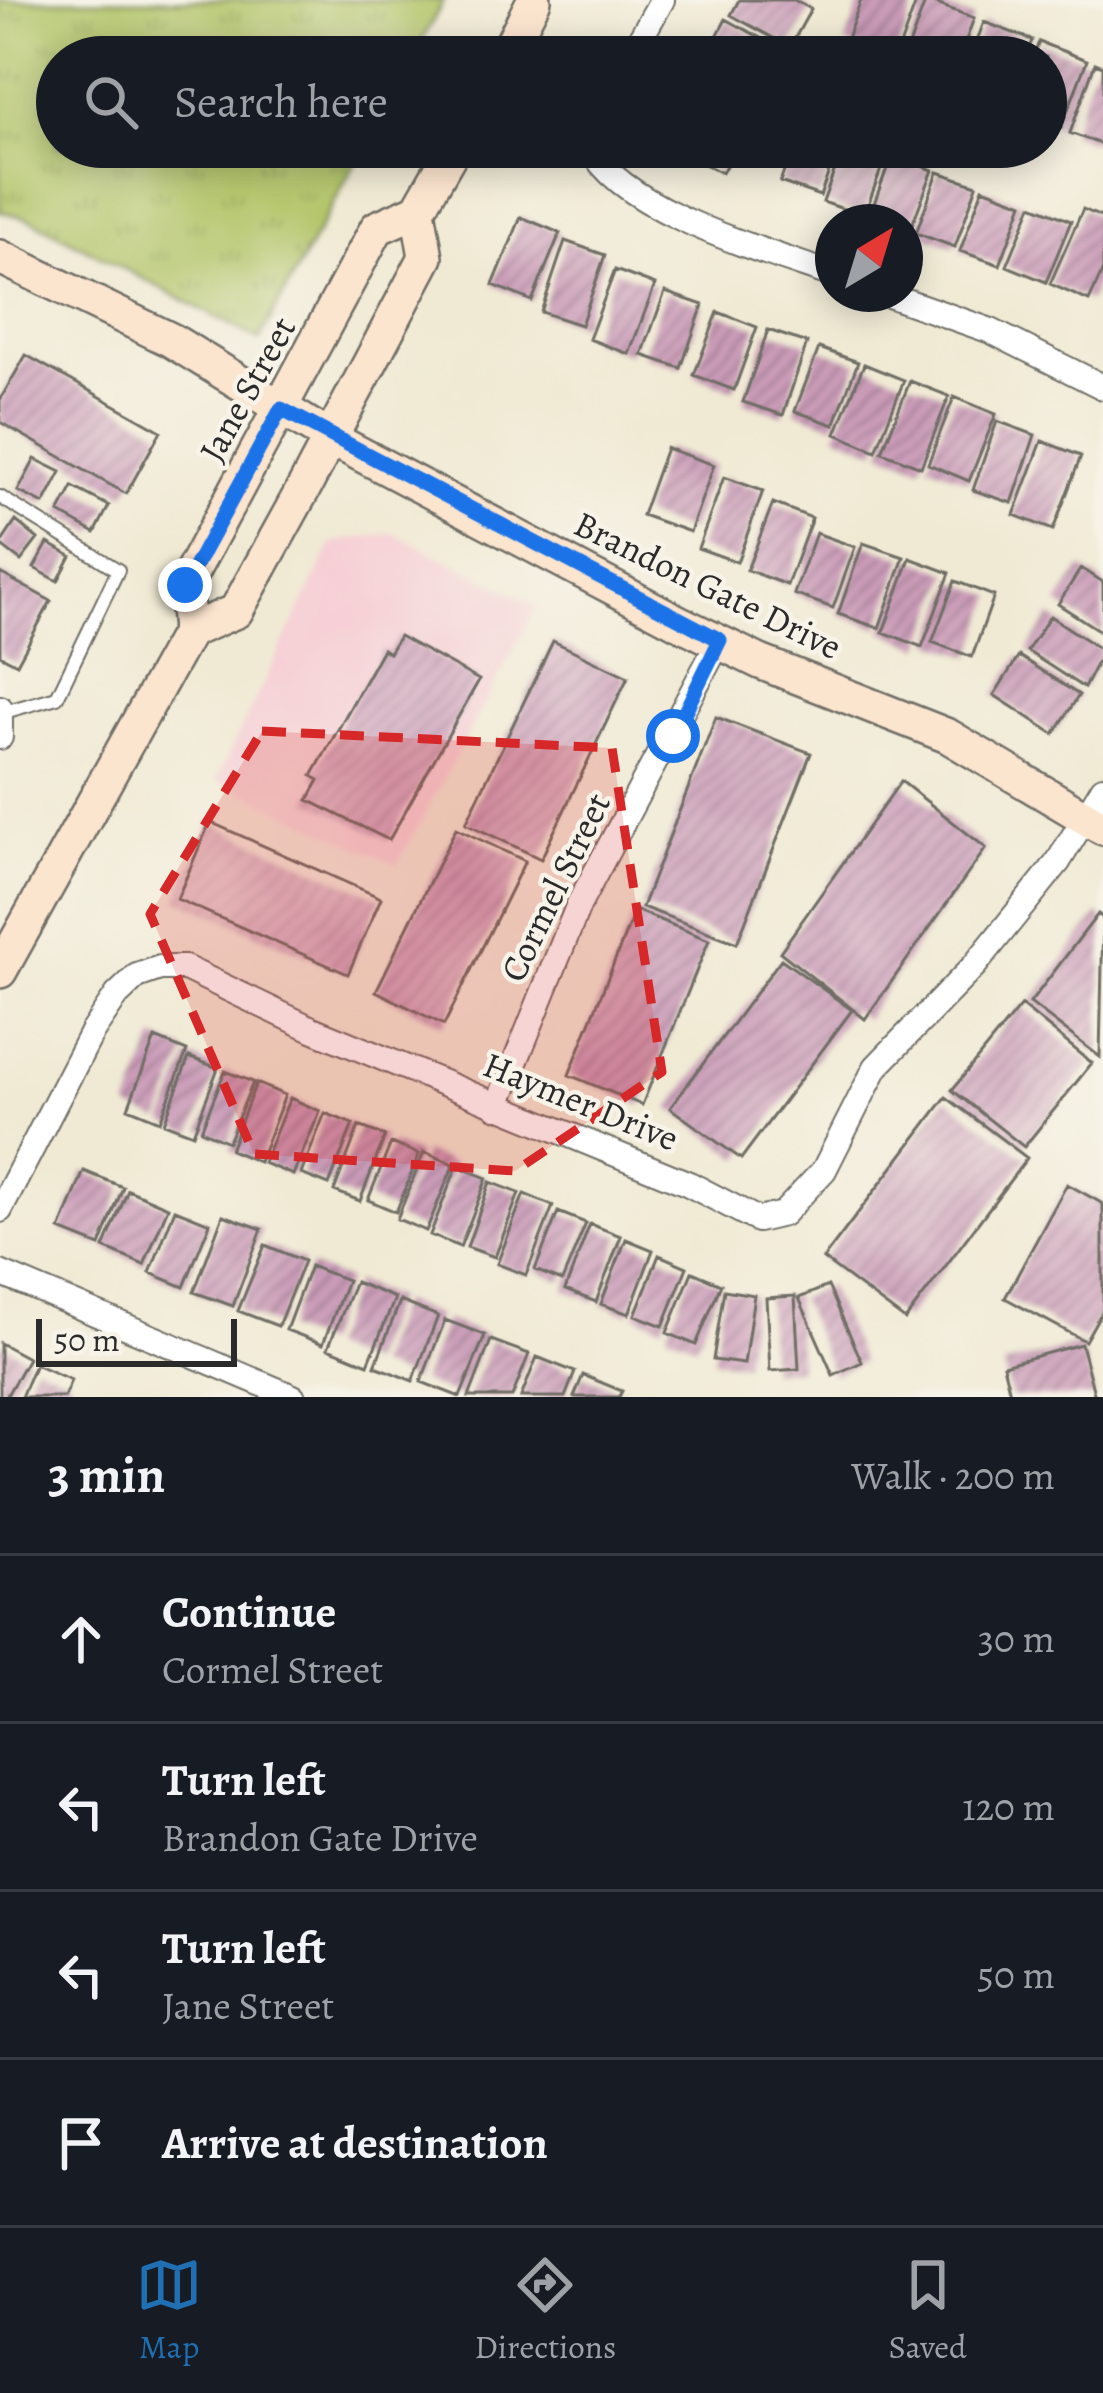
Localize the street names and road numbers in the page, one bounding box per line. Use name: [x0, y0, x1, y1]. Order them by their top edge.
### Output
street label: Jane Street: [187, 307, 307, 470]
street label: Brandon Gate Drive: [566, 499, 850, 671]
street label: Cormel Street: [488, 784, 622, 989]
street label: Haymer Drive: [476, 1040, 686, 1162]

